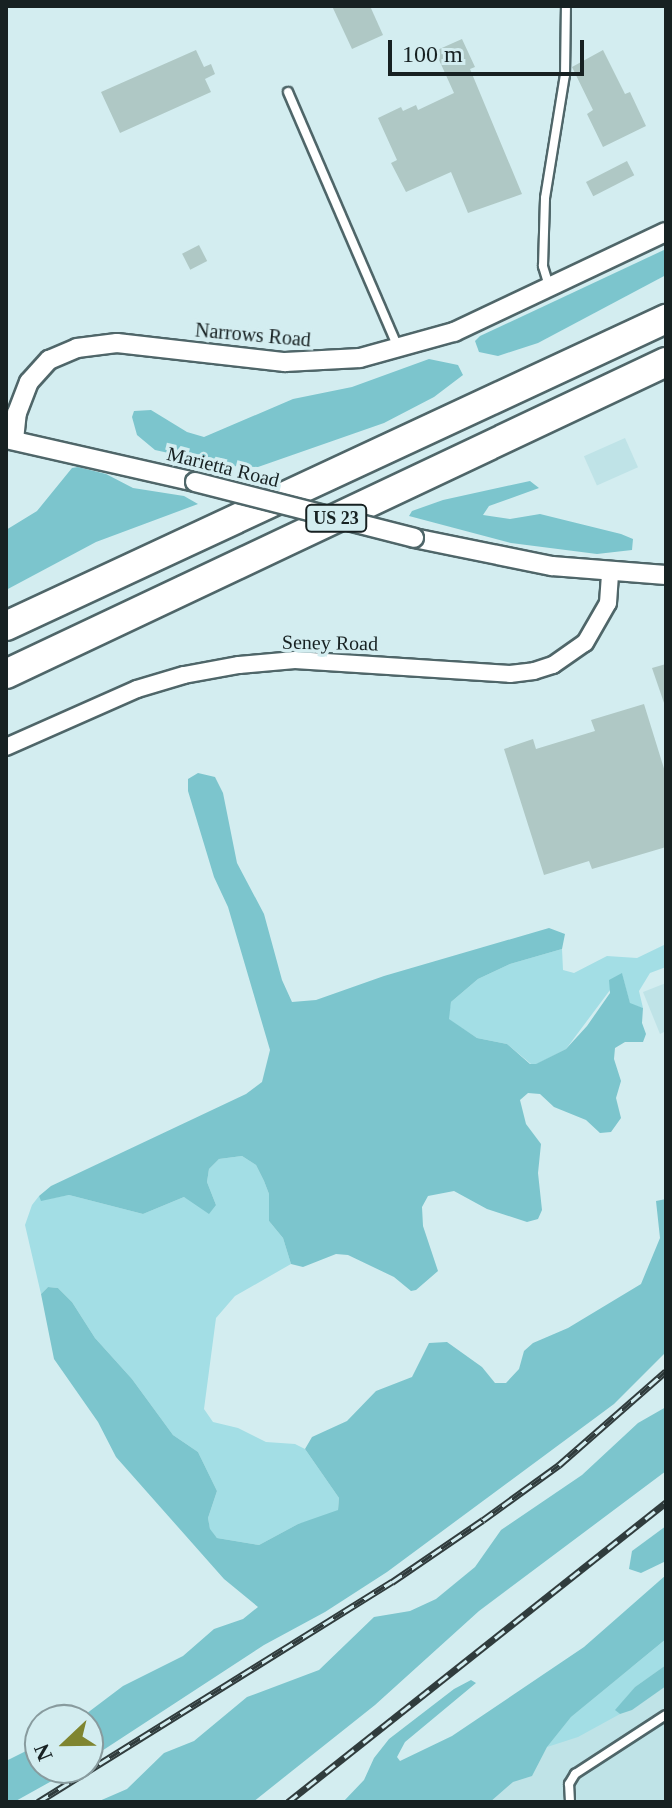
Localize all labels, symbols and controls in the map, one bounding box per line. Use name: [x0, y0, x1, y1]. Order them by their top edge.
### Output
scale bar: [392, 24, 588, 74]
text: 100 m: [402, 41, 463, 67]
street label: Narrows Road: [194, 318, 312, 352]
street label: Marietta Road: [164, 441, 282, 493]
road number: US 23: [304, 504, 368, 532]
street label: Seney Road: [282, 630, 378, 656]
north arrow: [24, 1704, 104, 1784]
text: N: [29, 1740, 58, 1764]

